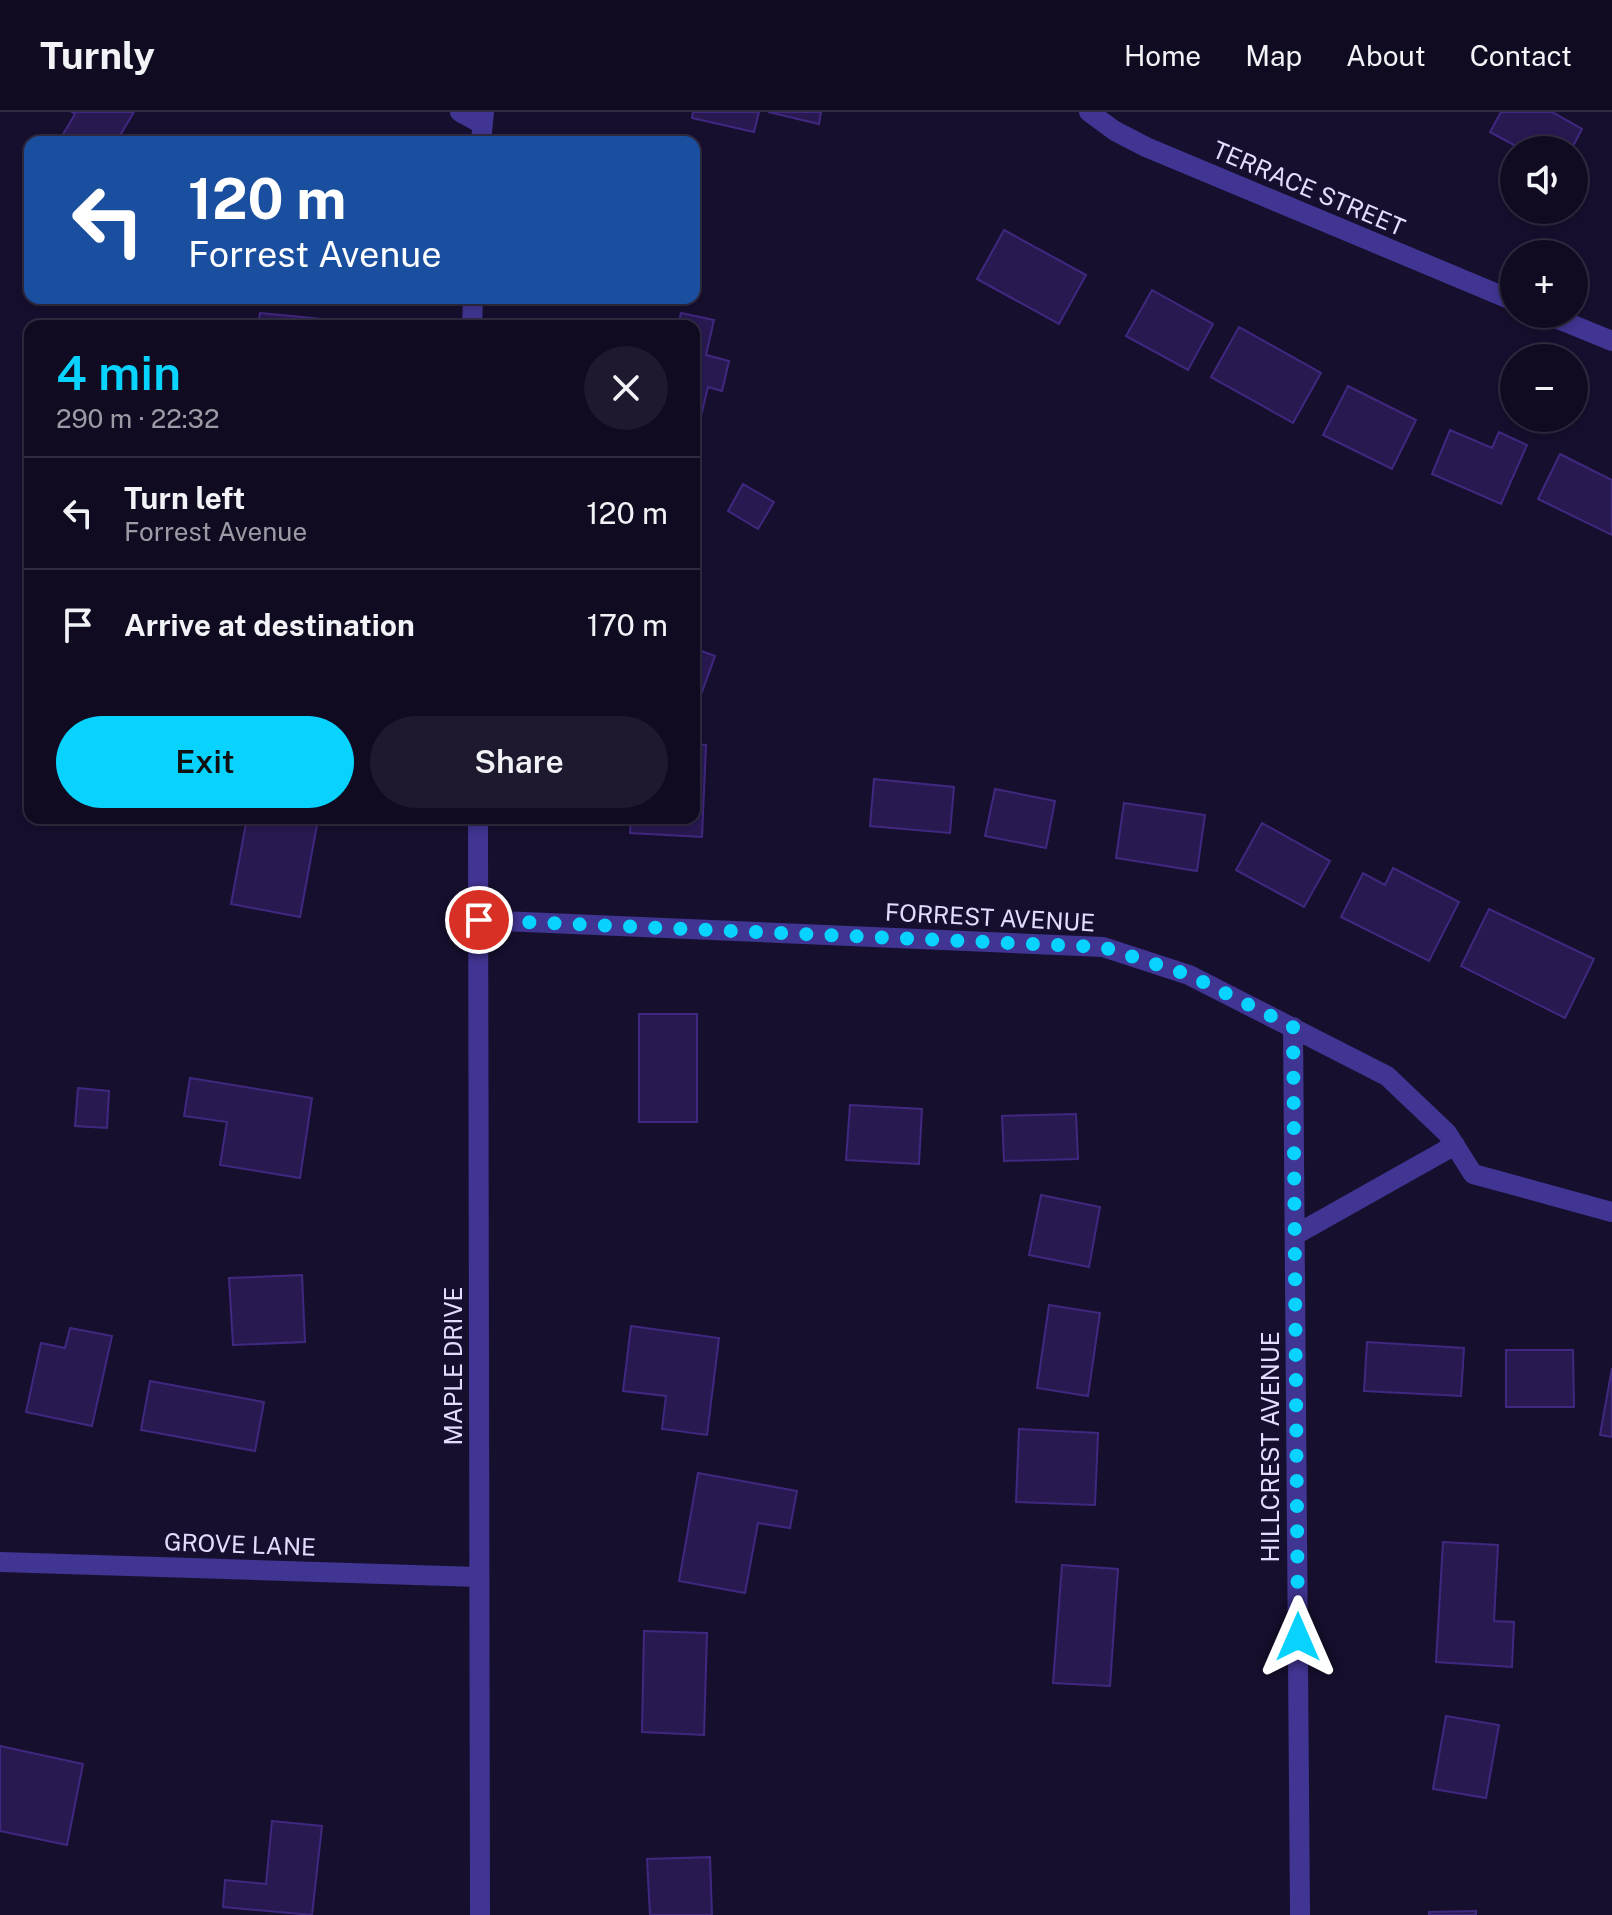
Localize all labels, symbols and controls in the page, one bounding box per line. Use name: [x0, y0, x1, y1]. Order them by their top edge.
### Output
text: Turnly: [40, 33, 155, 78]
text: Home: [1124, 39, 1201, 72]
text: Map: [1245, 39, 1302, 72]
text: About: [1346, 39, 1426, 72]
text: Contact: [1470, 39, 1572, 72]
street label: TERRACE STREET: [1209, 135, 1409, 241]
map controls: [1500, 136, 1588, 432]
button: sound: [1500, 136, 1588, 224]
text: 120 m: [188, 166, 346, 232]
icon: left: [56, 168, 160, 272]
text: Forrest Avenue: [188, 233, 442, 275]
button: +: [1500, 240, 1588, 328]
text: 4 min: [56, 344, 181, 401]
button: −: [1500, 344, 1588, 432]
button: close: [584, 346, 668, 430]
text: 290 m · 22:32: [56, 403, 219, 434]
text: Turn left: [124, 480, 245, 516]
icon: left: [56, 491, 100, 535]
text: 120 m: [586, 495, 668, 531]
text: Forrest Avenue: [124, 516, 307, 547]
icon: arrive: [56, 603, 100, 647]
text: Arrive at destination: [124, 607, 415, 643]
text: 170 m: [587, 607, 668, 643]
button: Exit: [56, 716, 354, 808]
button: Share: [370, 716, 668, 808]
pin: [445, 886, 513, 954]
icon: arrive: [457, 898, 501, 942]
street label: FORREST AVENUE: [884, 898, 1096, 936]
street label: MAPLE DRIVE: [439, 1287, 467, 1445]
street label: HILLCREST AVENUE: [1256, 1331, 1284, 1563]
street label: GROVE LANE: [164, 1527, 316, 1561]
position arrow: [1256, 1595, 1340, 1679]

